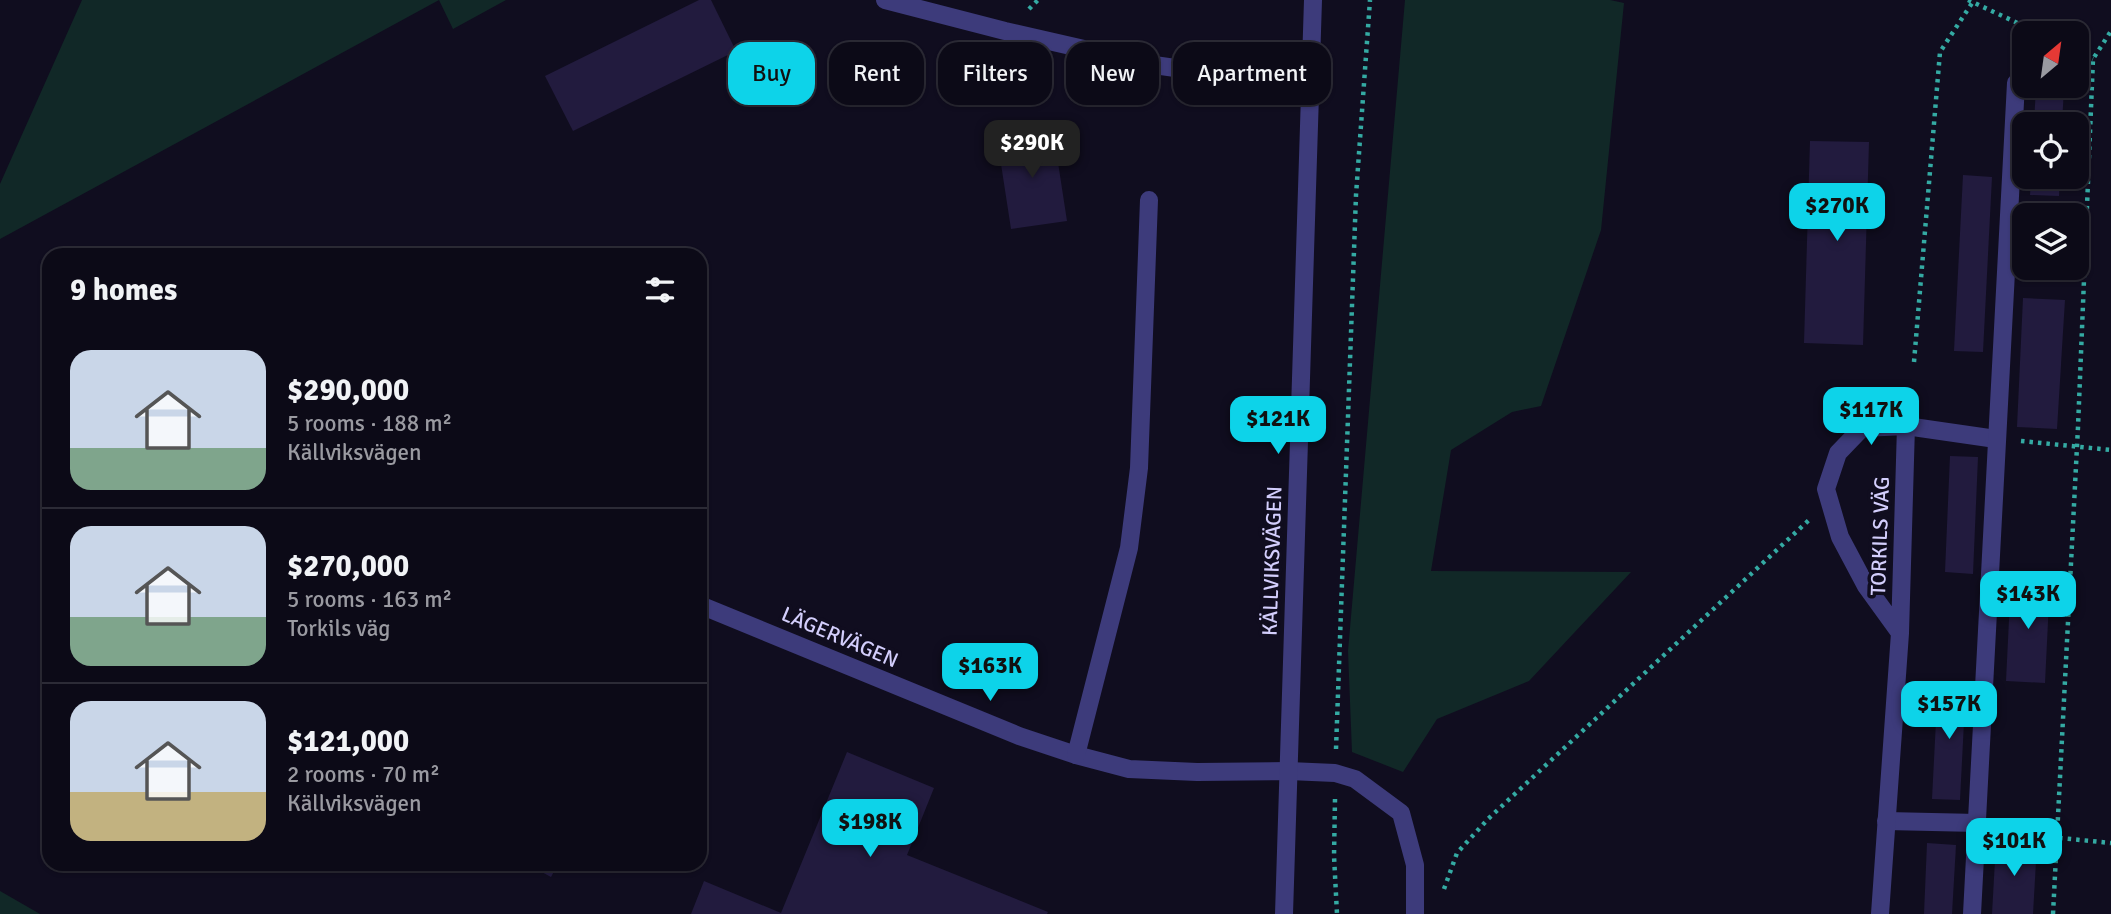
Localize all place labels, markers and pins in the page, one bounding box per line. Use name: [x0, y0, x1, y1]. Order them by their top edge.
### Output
pin: $290K: [983, 120, 1081, 180]
pin: $270K: [1788, 184, 1886, 243]
pin: $117K: [1822, 388, 1920, 447]
pin: $121K: [1229, 396, 1327, 456]
pin: $143K: [1979, 572, 2077, 631]
pin: $163K: [941, 644, 1039, 703]
pin: $157K: [1900, 682, 1998, 741]
pin: $198K: [821, 800, 919, 859]
pin: $101K: [1965, 818, 2063, 878]

